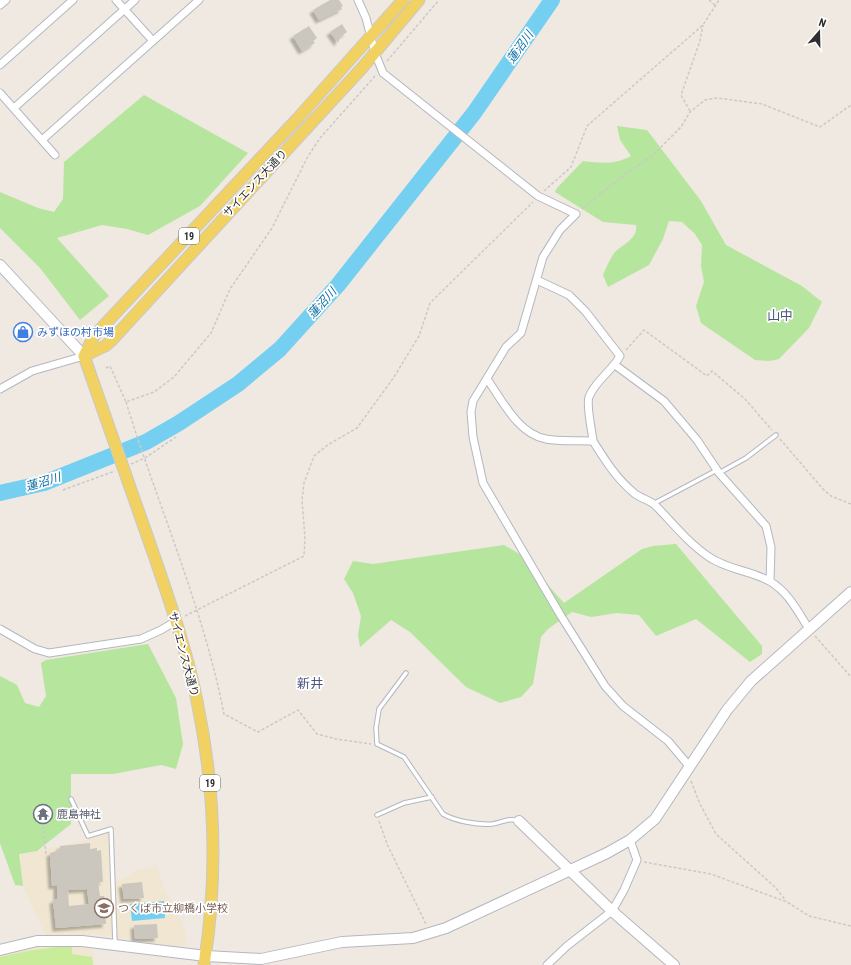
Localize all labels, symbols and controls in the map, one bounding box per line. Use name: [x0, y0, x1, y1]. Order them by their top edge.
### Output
north arrow: [799, 12, 839, 52]
text: N: [817, 16, 828, 30]
water label: 蓮沼川: [504, 27, 537, 66]
street label: サイエンス大通り: [221, 147, 290, 220]
road number: 19: [179, 228, 199, 244]
water label: 蓮沼川: [305, 283, 341, 321]
district label: 山中: [767, 308, 793, 323]
shop icon: みずほの村市場: [12, 321, 34, 343]
place label: みずほの村市場: [37, 326, 114, 339]
water label: 蓮沼川: [24, 469, 64, 494]
street label: サイエンス大通り: [166, 610, 201, 698]
district label: 新井: [297, 676, 323, 691]
road number: 19: [200, 775, 220, 791]
temple icon: 鹿島神社: [32, 803, 54, 825]
place label: 鹿島神社: [57, 808, 101, 821]
school or university icon: つくば市立柳橋小学校: [93, 897, 115, 919]
place label: つくば市立柳橋小学校: [118, 902, 228, 915]

